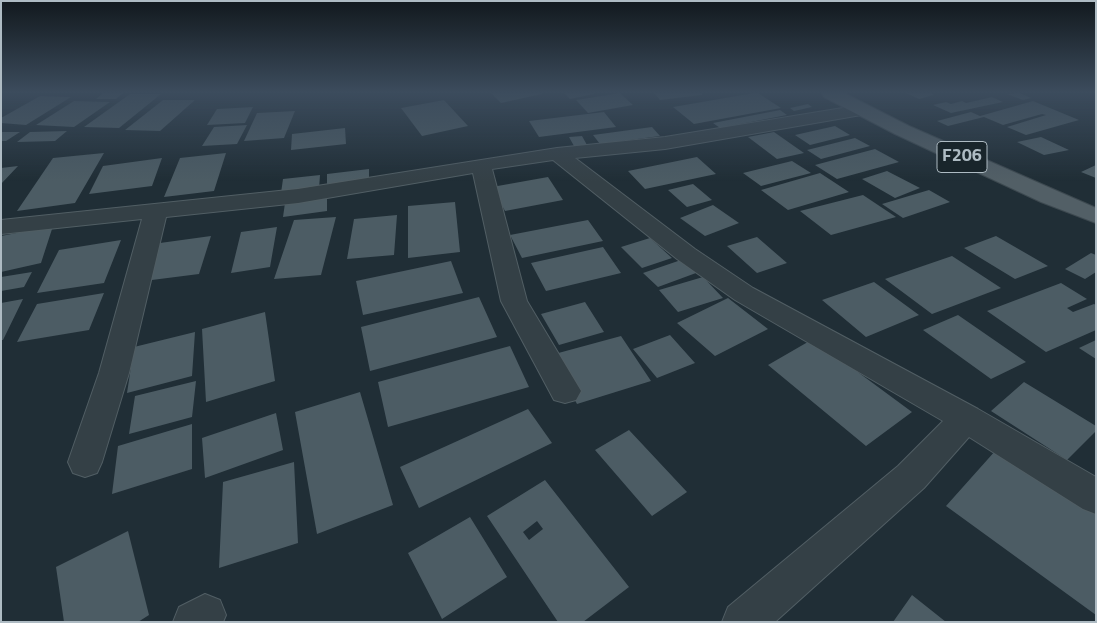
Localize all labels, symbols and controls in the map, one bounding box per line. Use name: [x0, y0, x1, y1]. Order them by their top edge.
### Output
road number: F206: [937, 142, 987, 172]

